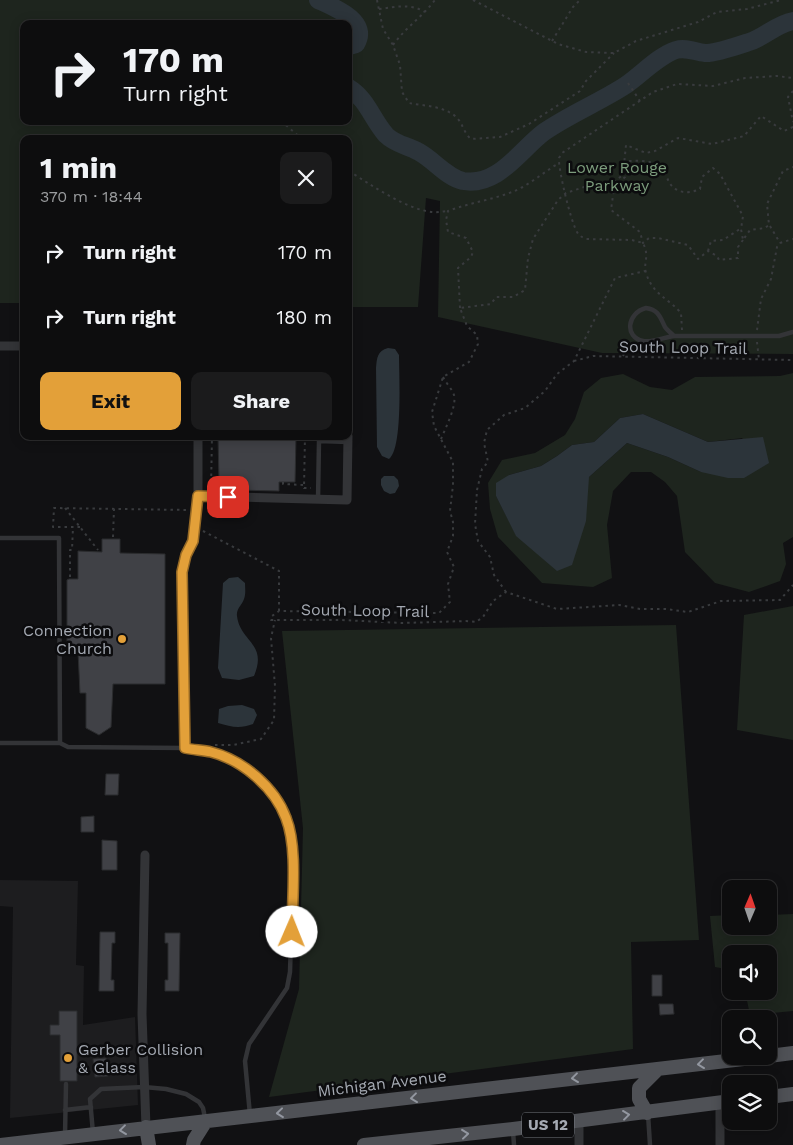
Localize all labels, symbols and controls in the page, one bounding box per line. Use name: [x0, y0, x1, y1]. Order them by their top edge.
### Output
text: 170 m: [123, 39, 224, 81]
icon: right: [40, 40, 105, 105]
text: Turn right: [123, 81, 228, 106]
text: 1 min: [40, 150, 117, 185]
button: close: [280, 152, 332, 204]
park label: Lower Rouge Parkway: [567, 158, 667, 195]
text: 370 m · 18:44: [40, 187, 143, 206]
icon: right: [40, 239, 68, 267]
text: Turn right: [83, 241, 176, 264]
text: 170 m: [278, 241, 332, 264]
icon: right: [40, 304, 68, 332]
text: Turn right: [83, 306, 176, 329]
text: 180 m: [276, 306, 332, 329]
street label: South Loop Trail: [619, 337, 747, 358]
button: Exit: [40, 372, 181, 430]
button: Share: [191, 372, 332, 430]
pin: [207, 476, 249, 518]
icon: arrive: [214, 483, 242, 511]
street label: South Loop Trail: [301, 600, 429, 621]
place label: Connection Church: [23, 621, 112, 658]
marker: Connection Church: [116, 633, 128, 645]
north arrow: [722, 880, 778, 935]
map controls: [722, 880, 777, 1130]
position arrow: [265, 905, 317, 957]
button: sound: [722, 945, 777, 1000]
button: search: [722, 1010, 777, 1065]
place label: Gerber Collision & Glass: [78, 1040, 203, 1077]
marker: Gerber Collision & Glass: [62, 1052, 74, 1064]
one-way arrow: [697, 1058, 705, 1069]
street label: Michigan Avenue: [316, 1066, 448, 1101]
one-way arrow: [571, 1072, 579, 1083]
button: layers: [722, 1075, 777, 1130]
one-way arrow: [410, 1092, 418, 1102]
one-way arrow: [276, 1107, 284, 1118]
one-way arrow: [622, 1110, 630, 1121]
road number: US 12: [522, 1112, 574, 1138]
one-way arrow: [118, 1124, 126, 1135]
one-way arrow: [461, 1129, 469, 1140]

